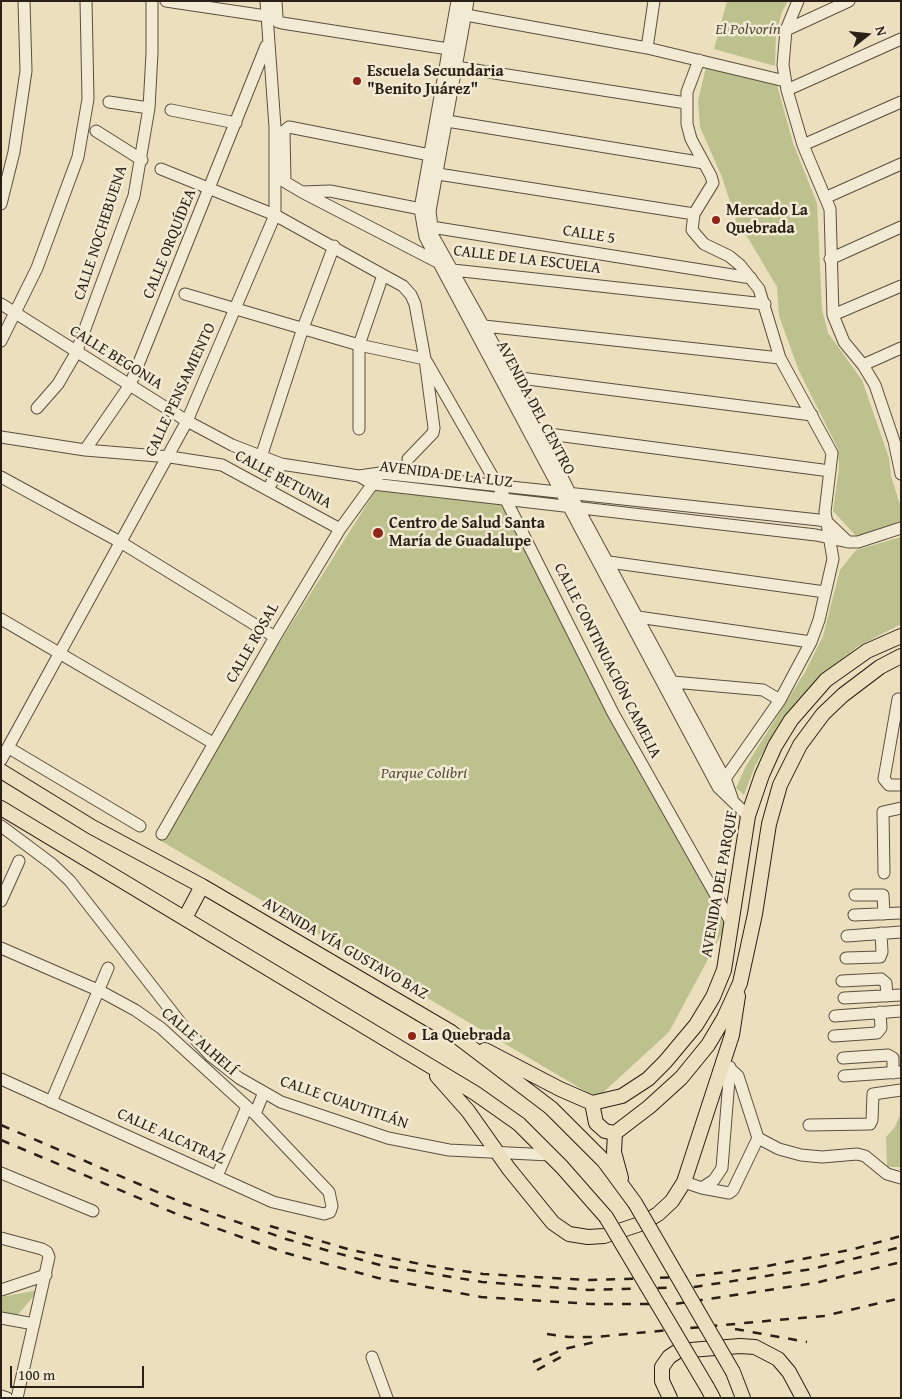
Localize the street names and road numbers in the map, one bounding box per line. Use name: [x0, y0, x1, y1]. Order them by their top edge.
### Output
street label: CALLE NOCHEBUENA: [70, 163, 132, 303]
street label: CALLE ORQUÍDEA: [139, 186, 201, 302]
street label: CALLE 5: [561, 221, 617, 249]
street label: CALLE DE LA ESCUELA: [452, 241, 602, 279]
street label: CALLE PENSAMIENTO: [142, 320, 220, 460]
street label: CALLE BEGONIA: [66, 322, 166, 394]
street label: AVENIDA DEL CENTRO: [492, 338, 578, 478]
street label: CALLE BETUNIA: [231, 446, 335, 514]
street label: AVENIDA DE LA LUZ: [378, 457, 514, 493]
street label: CALLE CONTINUACIÓN CAMELIA: [549, 560, 665, 762]
street label: CALLE ROSAL: [222, 599, 284, 687]
street label: AVENIDA DEL PARQUE: [698, 809, 742, 959]
street label: AVENIDA VÍA GUSTAVO BAZ: [259, 894, 431, 1004]
street label: CALLE ALHELÍ: [157, 1004, 241, 1080]
street label: CALLE CUAUTITLÁN: [278, 1072, 410, 1134]
street label: CALLE ALCATRAZ: [114, 1105, 228, 1169]

